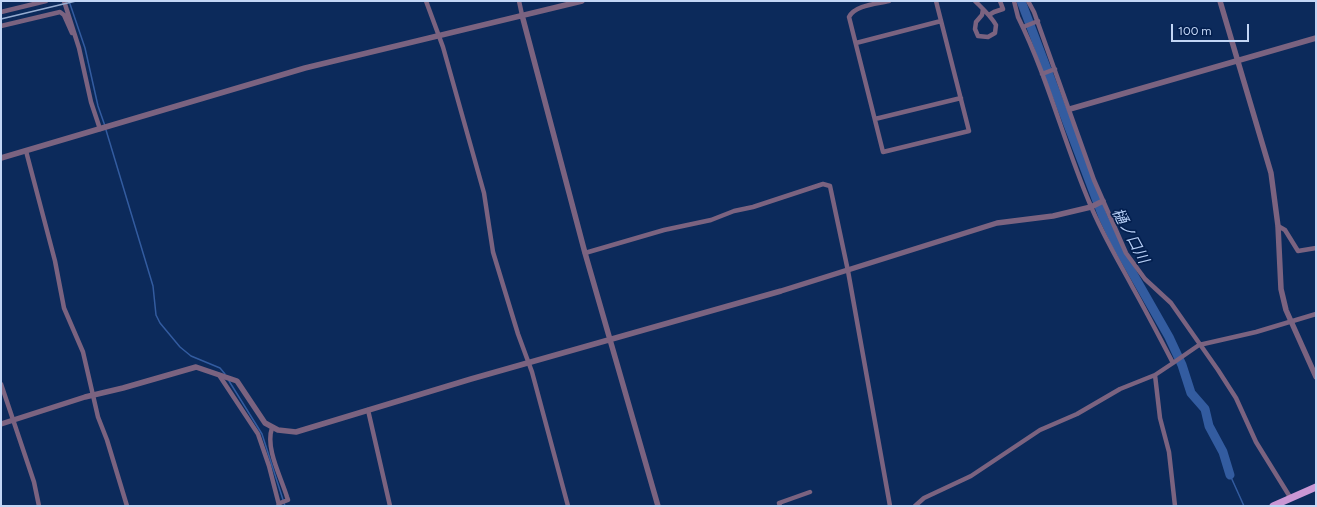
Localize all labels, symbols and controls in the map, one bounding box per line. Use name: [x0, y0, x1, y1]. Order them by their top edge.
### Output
scale bar: [1173, 16, 1251, 42]
text: 100 m: [1178, 24, 1212, 38]
water label: 樋ノ口川: [1108, 205, 1152, 267]

